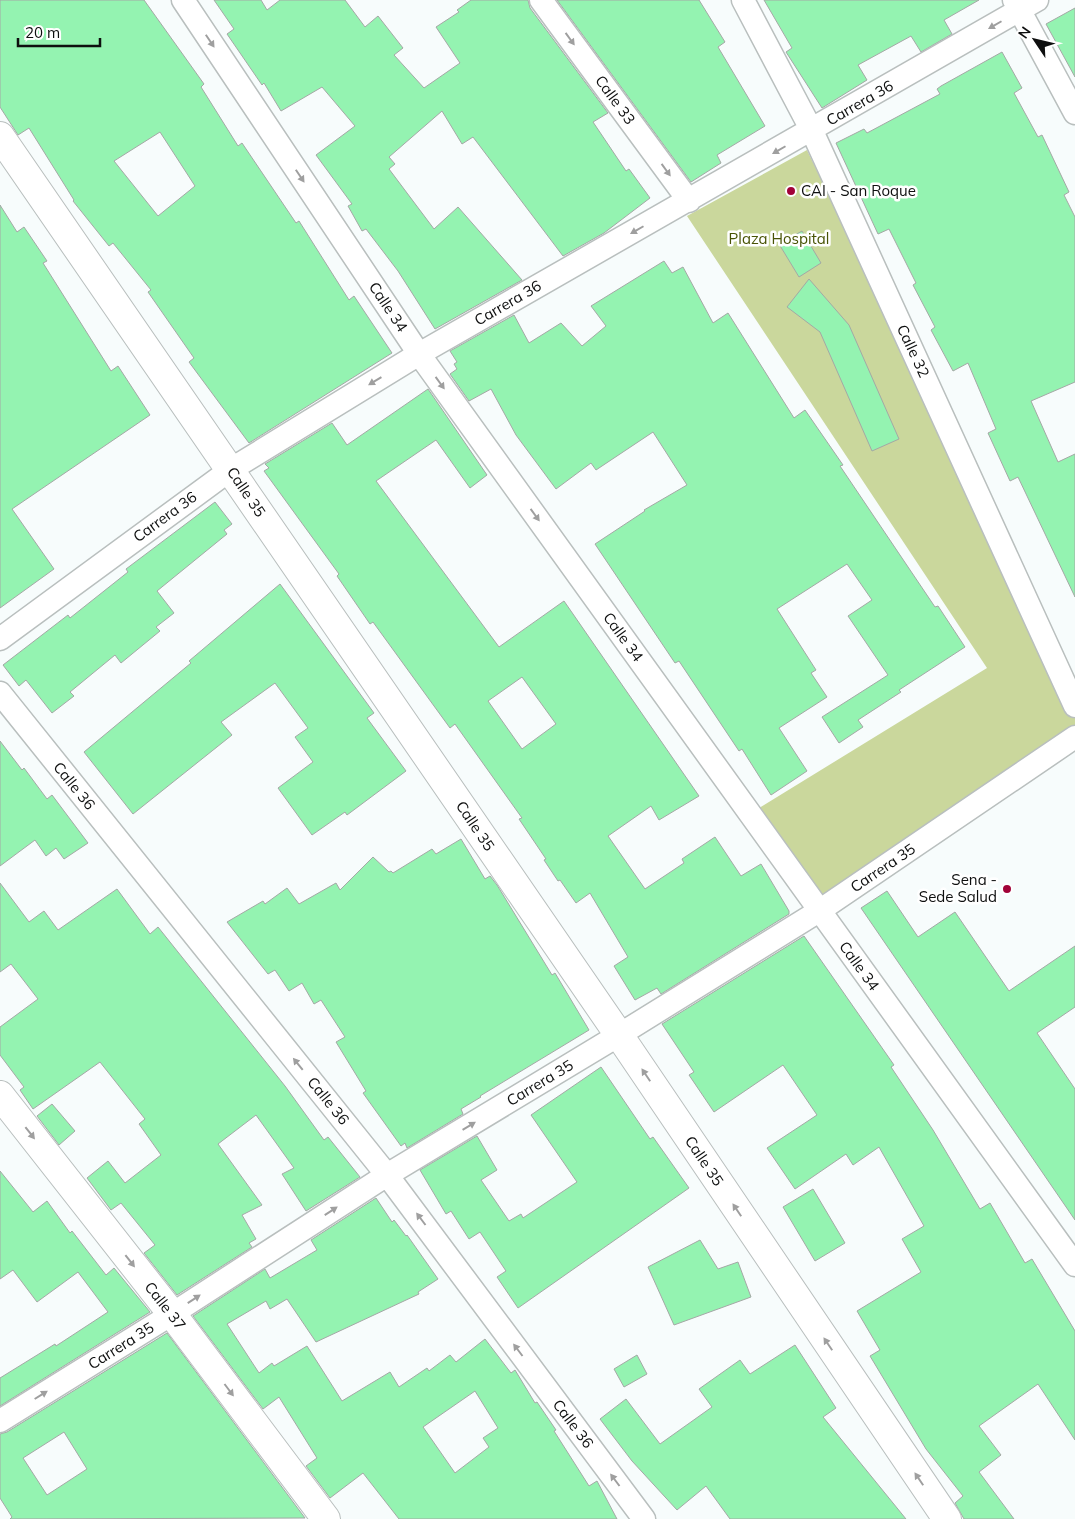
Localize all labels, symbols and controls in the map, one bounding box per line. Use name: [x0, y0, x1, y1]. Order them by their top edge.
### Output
scale bar: [18, 15, 100, 47]
north arrow: [1010, 15, 1060, 65]
one-way arrow: [989, 20, 1002, 29]
text: 20 m: [25, 23, 60, 42]
text: N: [1014, 23, 1035, 42]
one-way arrow: [565, 32, 575, 46]
one-way arrow: [206, 34, 215, 47]
street label: Calle 33: [591, 71, 640, 128]
street label: Carrera 36: [823, 76, 897, 129]
one-way arrow: [772, 145, 785, 154]
one-way arrow: [661, 163, 671, 177]
one-way arrow: [296, 169, 305, 183]
place label: CAI - San Roque: [801, 181, 916, 200]
marker: CAI - San Roque: [785, 185, 797, 197]
one-way arrow: [630, 226, 645, 234]
park label: Plaza Hospital: [729, 229, 829, 248]
street label: Carrera 36: [471, 276, 545, 329]
street label: Calle 34: [365, 278, 412, 335]
street label: Calle 32: [893, 321, 934, 380]
one-way arrow: [435, 376, 445, 390]
one-way arrow: [369, 377, 382, 386]
street label: Calle 35: [223, 463, 270, 520]
street label: Carrera 36: [129, 487, 200, 546]
one-way arrow: [530, 508, 540, 522]
street label: Calle 34: [599, 608, 648, 665]
street label: Calle 36: [49, 758, 99, 814]
street label: Calle 35: [452, 797, 499, 854]
street label: Carrera 35: [847, 839, 919, 896]
place label: Sena - Sede Salud: [919, 870, 997, 906]
marker: Sena - Sede Salud: [1001, 883, 1013, 895]
street label: Calle 34: [835, 937, 884, 994]
street label: Carrera 35: [503, 1055, 576, 1110]
one-way arrow: [293, 1058, 304, 1071]
one-way arrow: [641, 1068, 650, 1082]
street label: Calle 36: [303, 1073, 353, 1129]
one-way arrow: [462, 1121, 475, 1130]
one-way arrow: [25, 1127, 35, 1140]
street label: Calle 35: [681, 1132, 728, 1189]
one-way arrow: [732, 1203, 742, 1216]
one-way arrow: [324, 1206, 337, 1216]
one-way arrow: [416, 1213, 426, 1226]
one-way arrow: [125, 1254, 136, 1267]
street label: Calle 37: [141, 1278, 190, 1334]
one-way arrow: [187, 1295, 201, 1304]
street label: Carrera 35: [84, 1318, 157, 1373]
one-way arrow: [823, 1337, 833, 1351]
one-way arrow: [513, 1343, 523, 1357]
one-way arrow: [224, 1383, 234, 1397]
one-way arrow: [35, 1390, 48, 1399]
street label: Calle 36: [549, 1396, 598, 1452]
one-way arrow: [914, 1472, 924, 1485]
one-way arrow: [610, 1473, 620, 1487]

